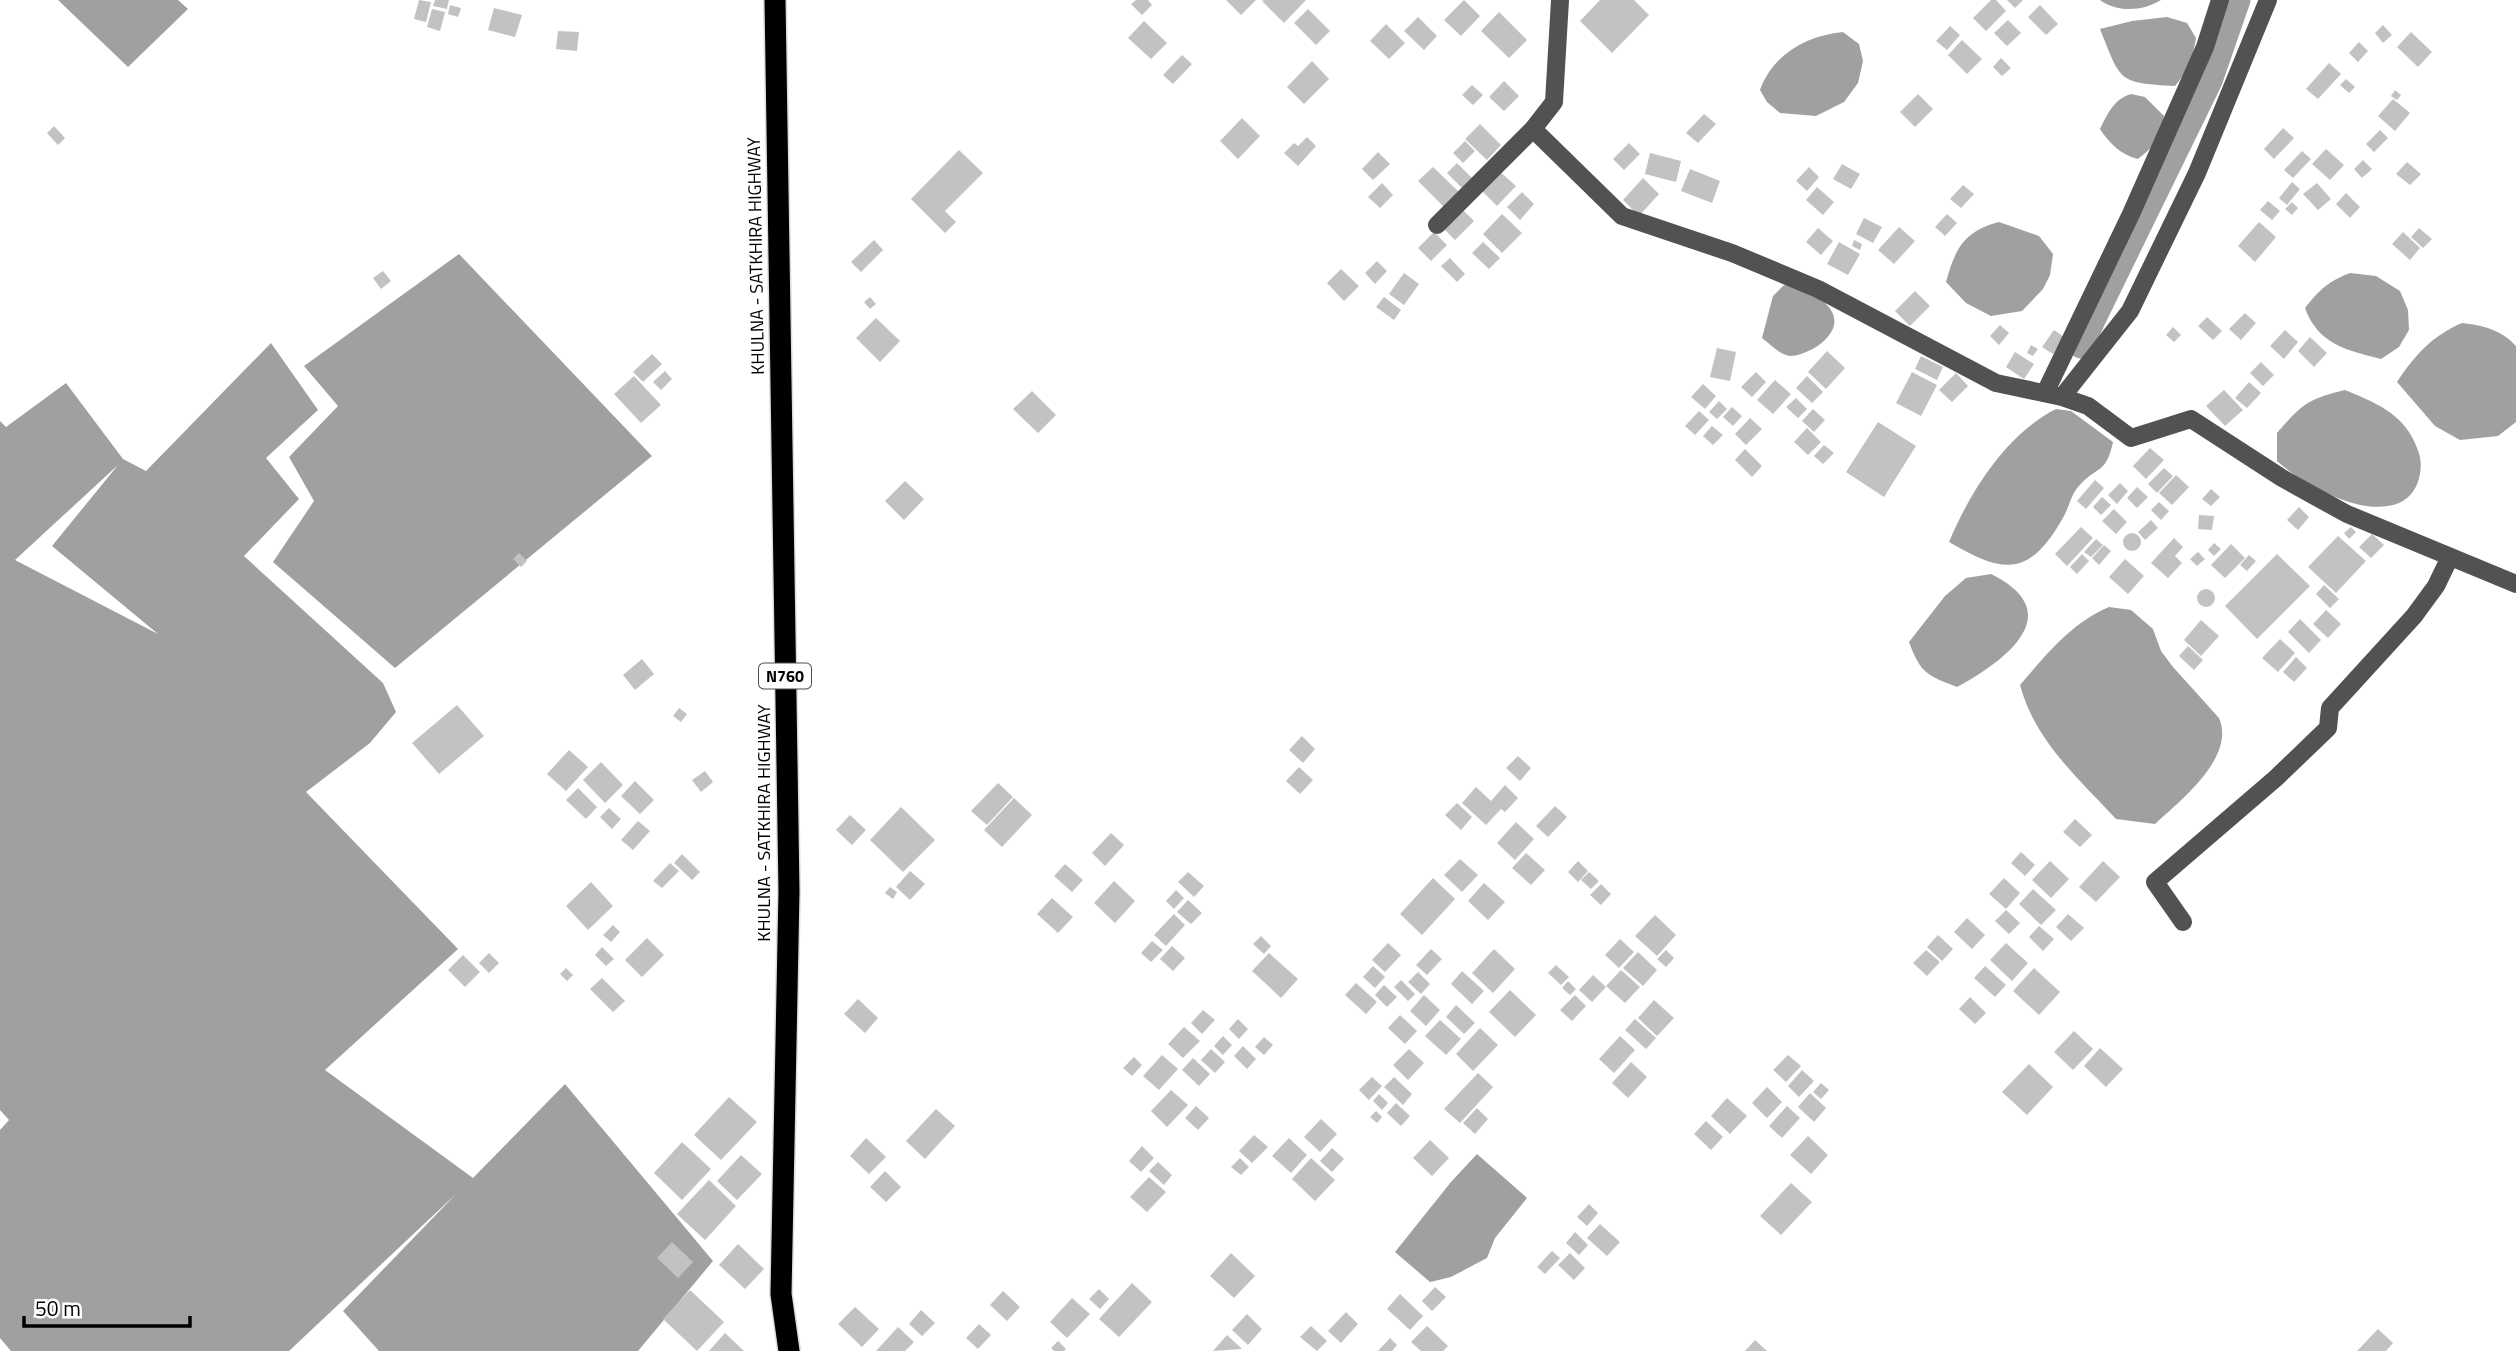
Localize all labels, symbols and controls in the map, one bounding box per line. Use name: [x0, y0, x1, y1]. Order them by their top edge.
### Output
street label: KHULNA - SATKHIRA HIGHWAY: [740, 137, 771, 375]
road number: N760: [759, 664, 811, 688]
street label: KHULNA - SATKHIRA HIGHWAY: [750, 704, 777, 942]
scale bar: [24, 1284, 191, 1328]
text: 50 m: [35, 1292, 81, 1324]

